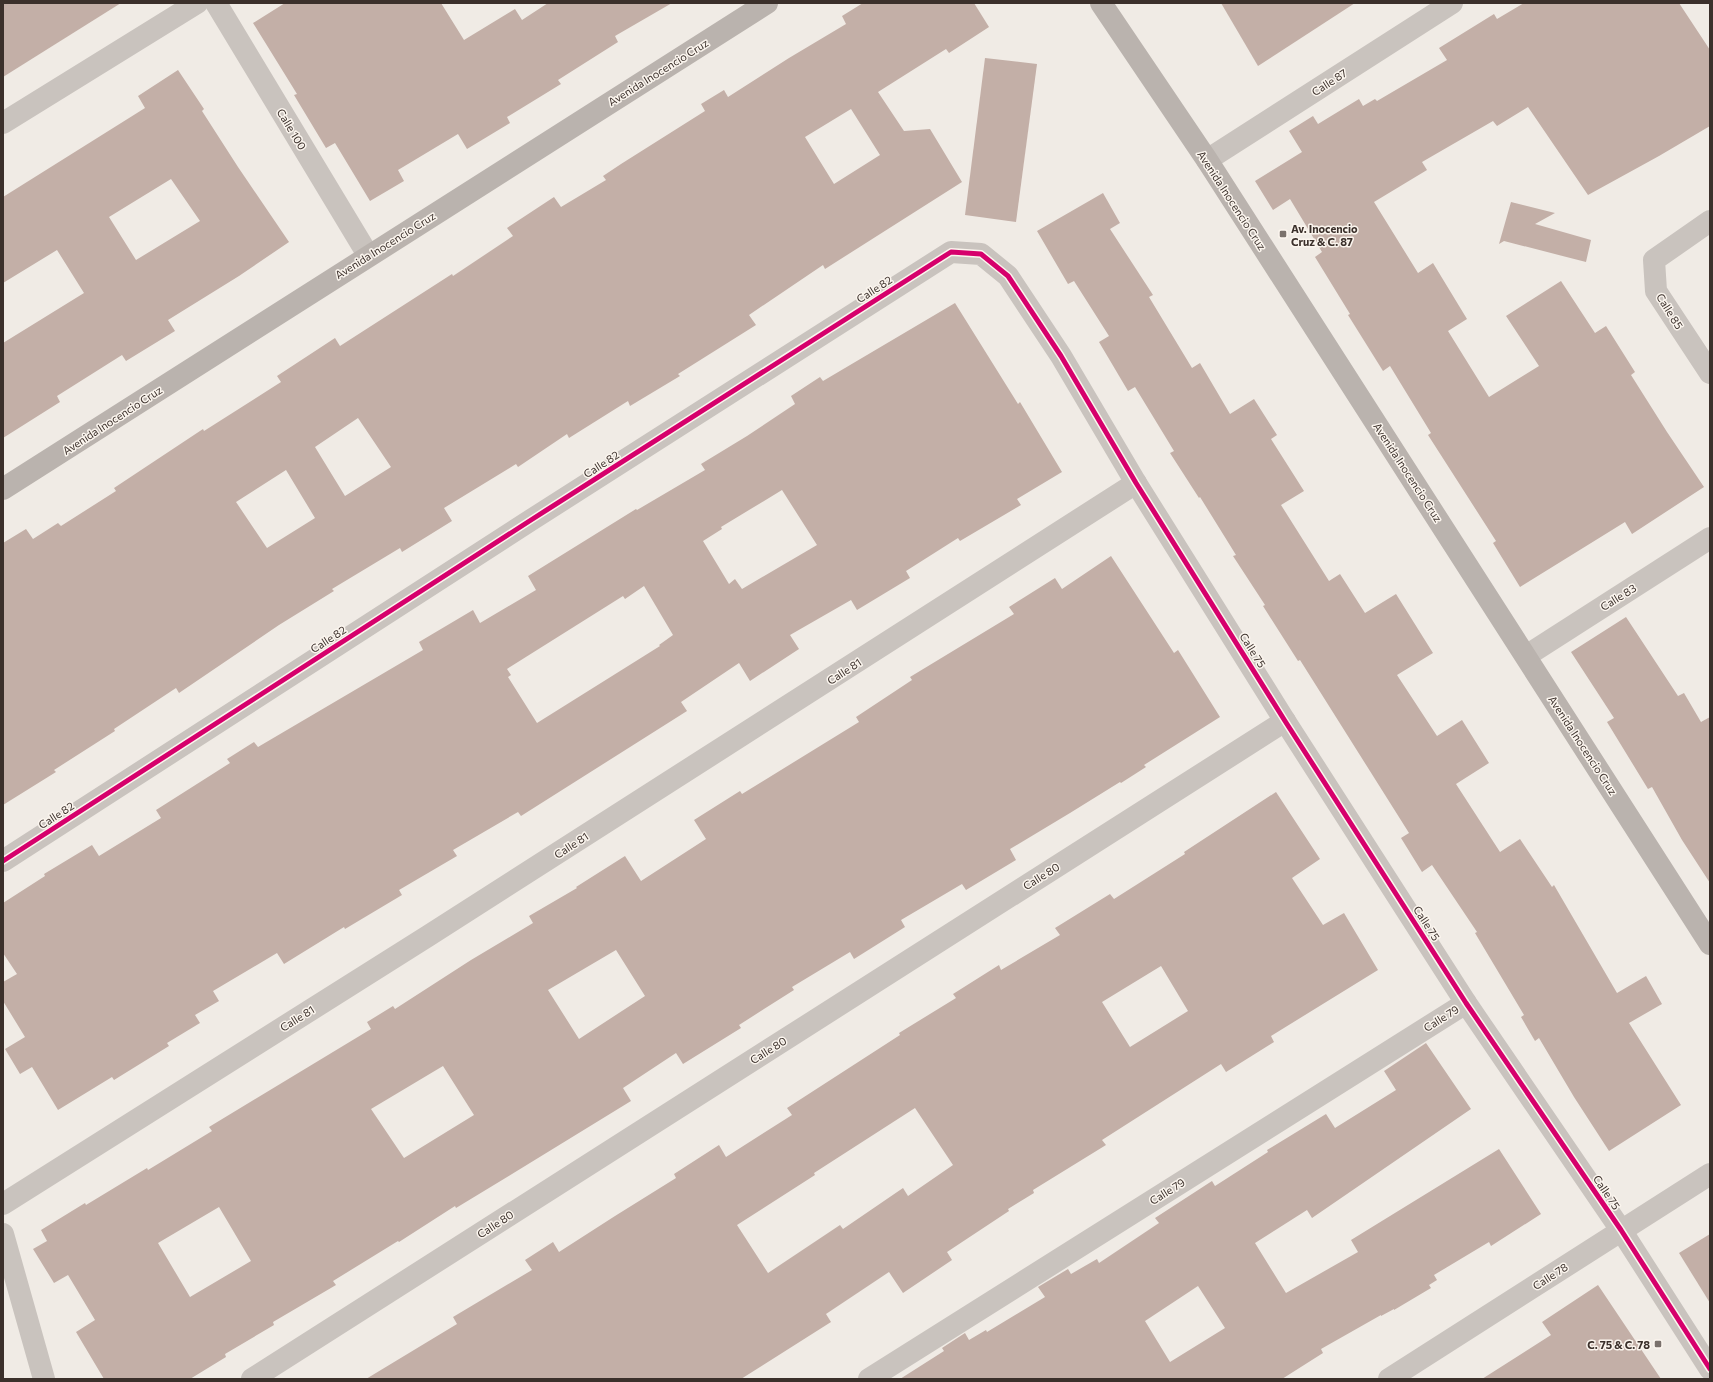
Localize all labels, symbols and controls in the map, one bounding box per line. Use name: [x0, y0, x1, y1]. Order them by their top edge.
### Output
street label: Avenida Inocencio Cruz: [605, 36, 711, 108]
street label: Calle 87: [1309, 66, 1349, 98]
street label: Calle 100: [275, 106, 309, 152]
street label: Avenida Inocencio Cruz: [1195, 148, 1269, 253]
street label: Avenida Inocencio Cruz: [332, 209, 438, 281]
place label: Av. Inocencio Cruz & C. 87: [1291, 222, 1358, 248]
marker: Av. Inocencio Cruz & C. 87: [1278, 229, 1288, 239]
street label: Calle 82: [854, 273, 894, 305]
street label: Calle 85: [1654, 291, 1686, 331]
street label: Avenida Inocencio Cruz: [60, 383, 165, 457]
street label: Avenida Inocencio Cruz: [1371, 420, 1445, 525]
street label: Calle 82: [581, 448, 621, 480]
street label: Calle 83: [1598, 581, 1638, 613]
street label: Calle 82: [308, 623, 348, 655]
street label: Calle 75: [1237, 630, 1269, 670]
street label: Calle 81: [824, 655, 864, 687]
street label: Avenida Inocencio Cruz: [1546, 693, 1620, 798]
street label: Calle 82: [36, 799, 76, 831]
street label: Calle 81: [551, 829, 591, 861]
street label: Calle 80: [1020, 860, 1062, 892]
street label: Calle 75: [1411, 903, 1443, 943]
street label: Calle 81: [277, 1002, 317, 1034]
street label: Calle 79: [1421, 1002, 1461, 1034]
street label: Calle 80: [747, 1034, 789, 1066]
street label: Calle 75: [1591, 1172, 1623, 1212]
street label: Calle 79: [1147, 1175, 1187, 1207]
street label: Calle 80: [474, 1207, 516, 1241]
street label: Calle 78: [1530, 1260, 1570, 1292]
place label: C. 75 & C. 78: [1587, 1338, 1650, 1351]
marker: C. 75 & C. 78: [1653, 1339, 1663, 1349]

